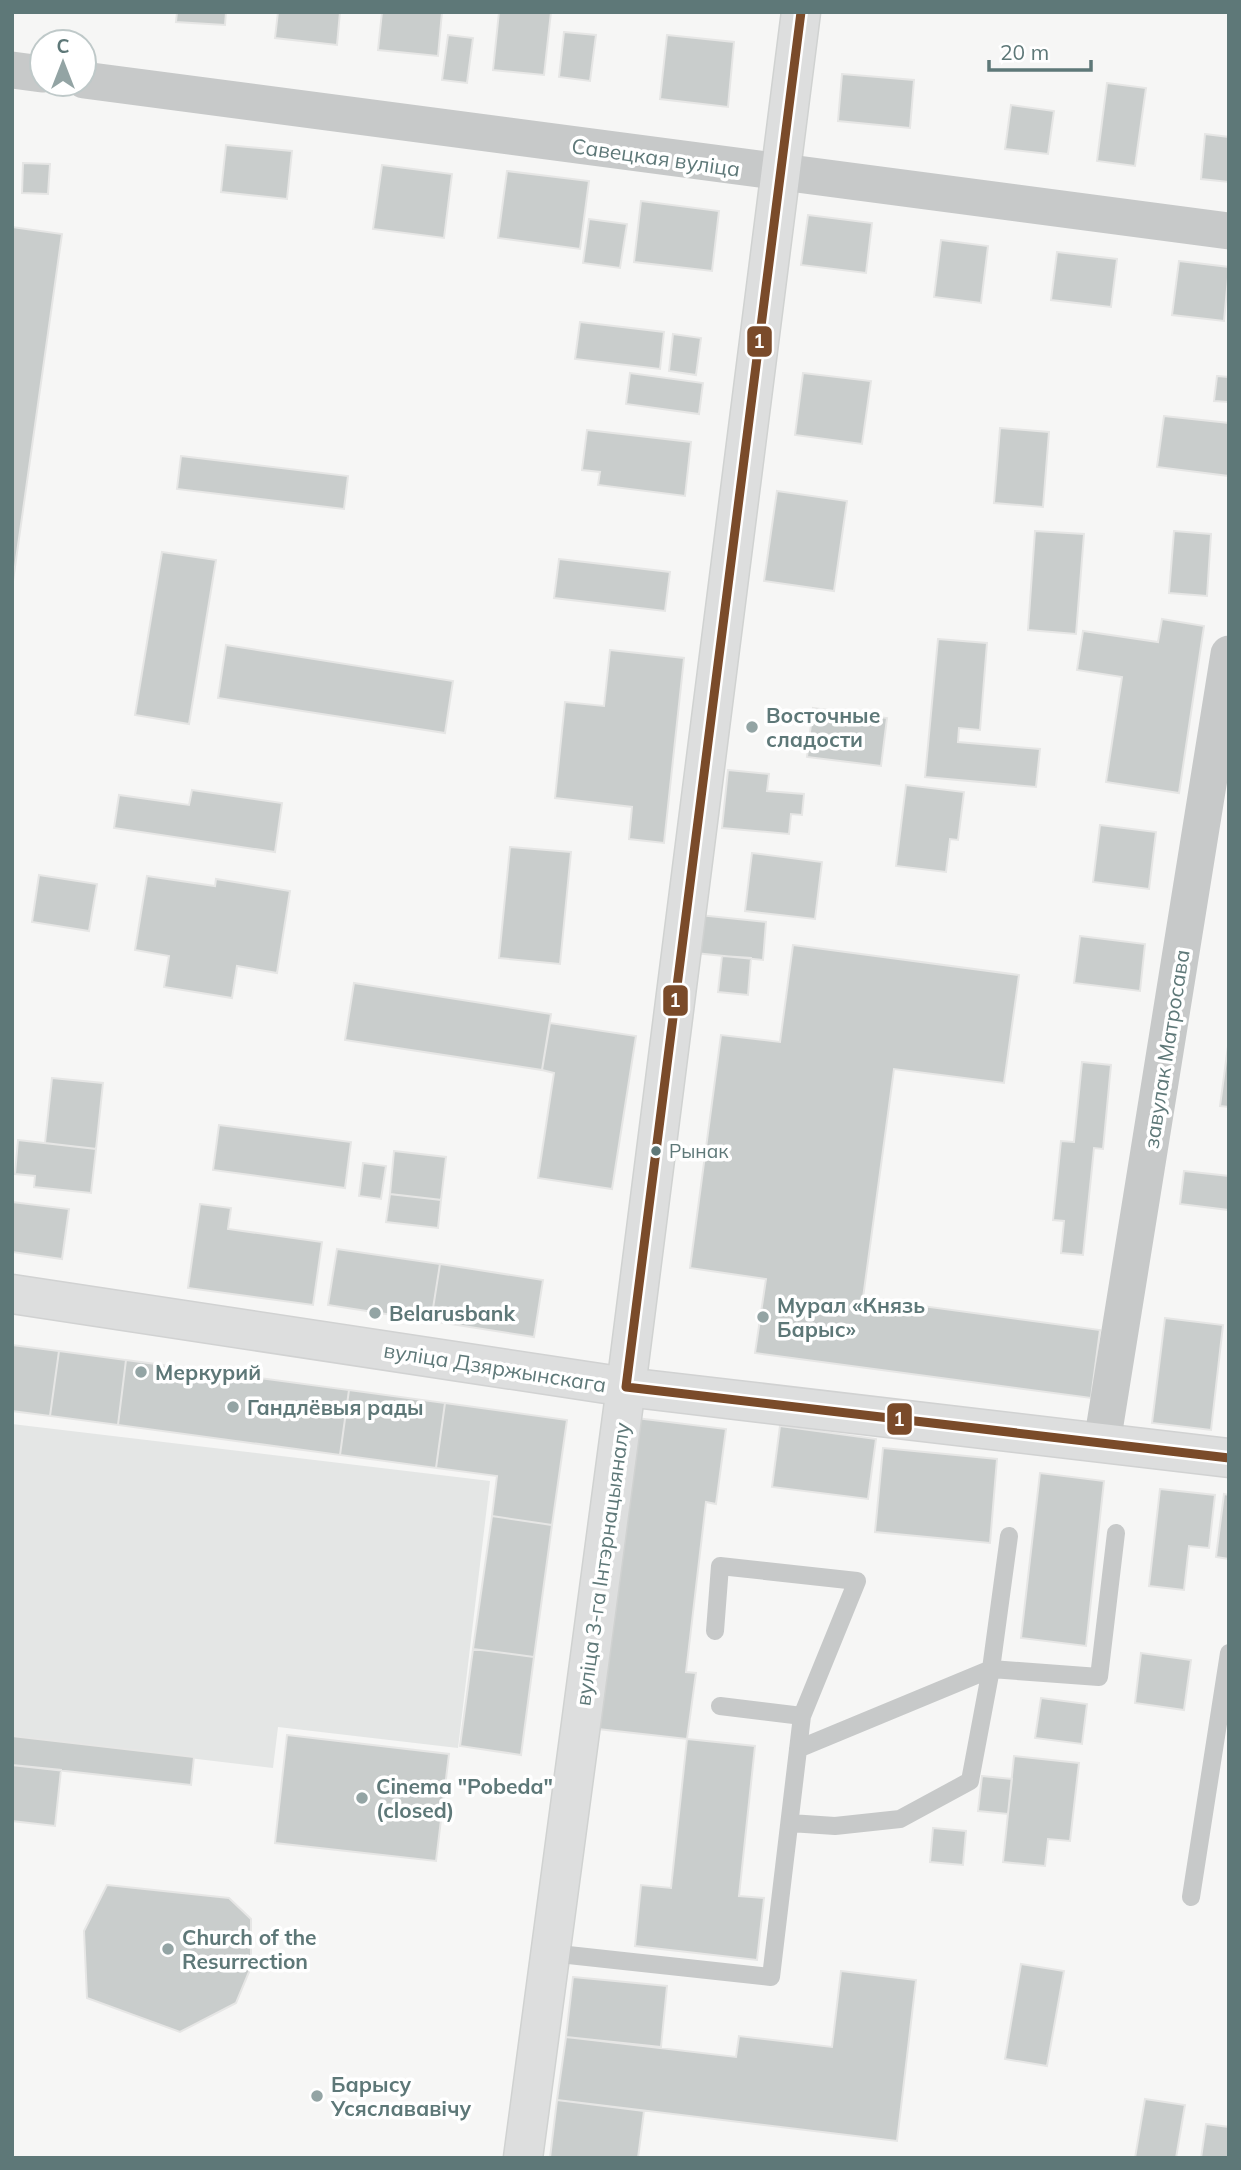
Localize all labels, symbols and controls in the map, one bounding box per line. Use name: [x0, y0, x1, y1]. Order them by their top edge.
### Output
north arrow: [28, 28, 98, 98]
scale bar: [989, 28, 1090, 72]
text: С: [56, 34, 70, 58]
text: 20 m: [1000, 39, 1049, 65]
street label: Савецкая вуліца: [570, 132, 742, 182]
line badge: 1: [746, 325, 773, 358]
text: 1: [753, 329, 765, 353]
place label: Восточные сладости: [766, 702, 881, 752]
marker: Восточные сладости: [744, 719, 760, 735]
street label: завулак Матросава: [1137, 948, 1195, 1150]
line badge: 1: [662, 984, 689, 1017]
text: 1: [669, 988, 681, 1012]
place label: Рынак: [669, 1139, 729, 1163]
marker: Рынак: [649, 1144, 663, 1158]
place label: Мурал «Князь Барыс»: [777, 1292, 925, 1342]
place label: Belarusbank: [389, 1300, 515, 1326]
marker: Belarusbank: [367, 1305, 383, 1321]
marker: Мурал «Князь Барыс»: [755, 1309, 771, 1325]
street label: вуліца Дзяржынскага: [382, 1337, 608, 1397]
place label: Меркурий: [155, 1359, 261, 1385]
marker: Меркурий: [133, 1364, 149, 1380]
place label: Гандлёвыя рады: [247, 1394, 424, 1420]
marker: Гандлёвыя рады: [225, 1399, 241, 1415]
line badge: 1: [886, 1402, 913, 1436]
text: 1: [893, 1407, 905, 1431]
street label: вуліца 3-га Інтэрнацыяналу: [569, 1421, 635, 1707]
place label: Cinema "Pobeda" (closed): [376, 1773, 553, 1823]
marker: Cinema "Pobeda" (closed): [354, 1790, 370, 1806]
place label: Church of the Resurrection: [182, 1924, 317, 1974]
marker: Church of the Resurrection: [160, 1941, 176, 1957]
place label: Барысу Усяслававічу: [330, 2071, 471, 2121]
marker: Барысу Усяслававічу: [309, 2088, 325, 2104]

